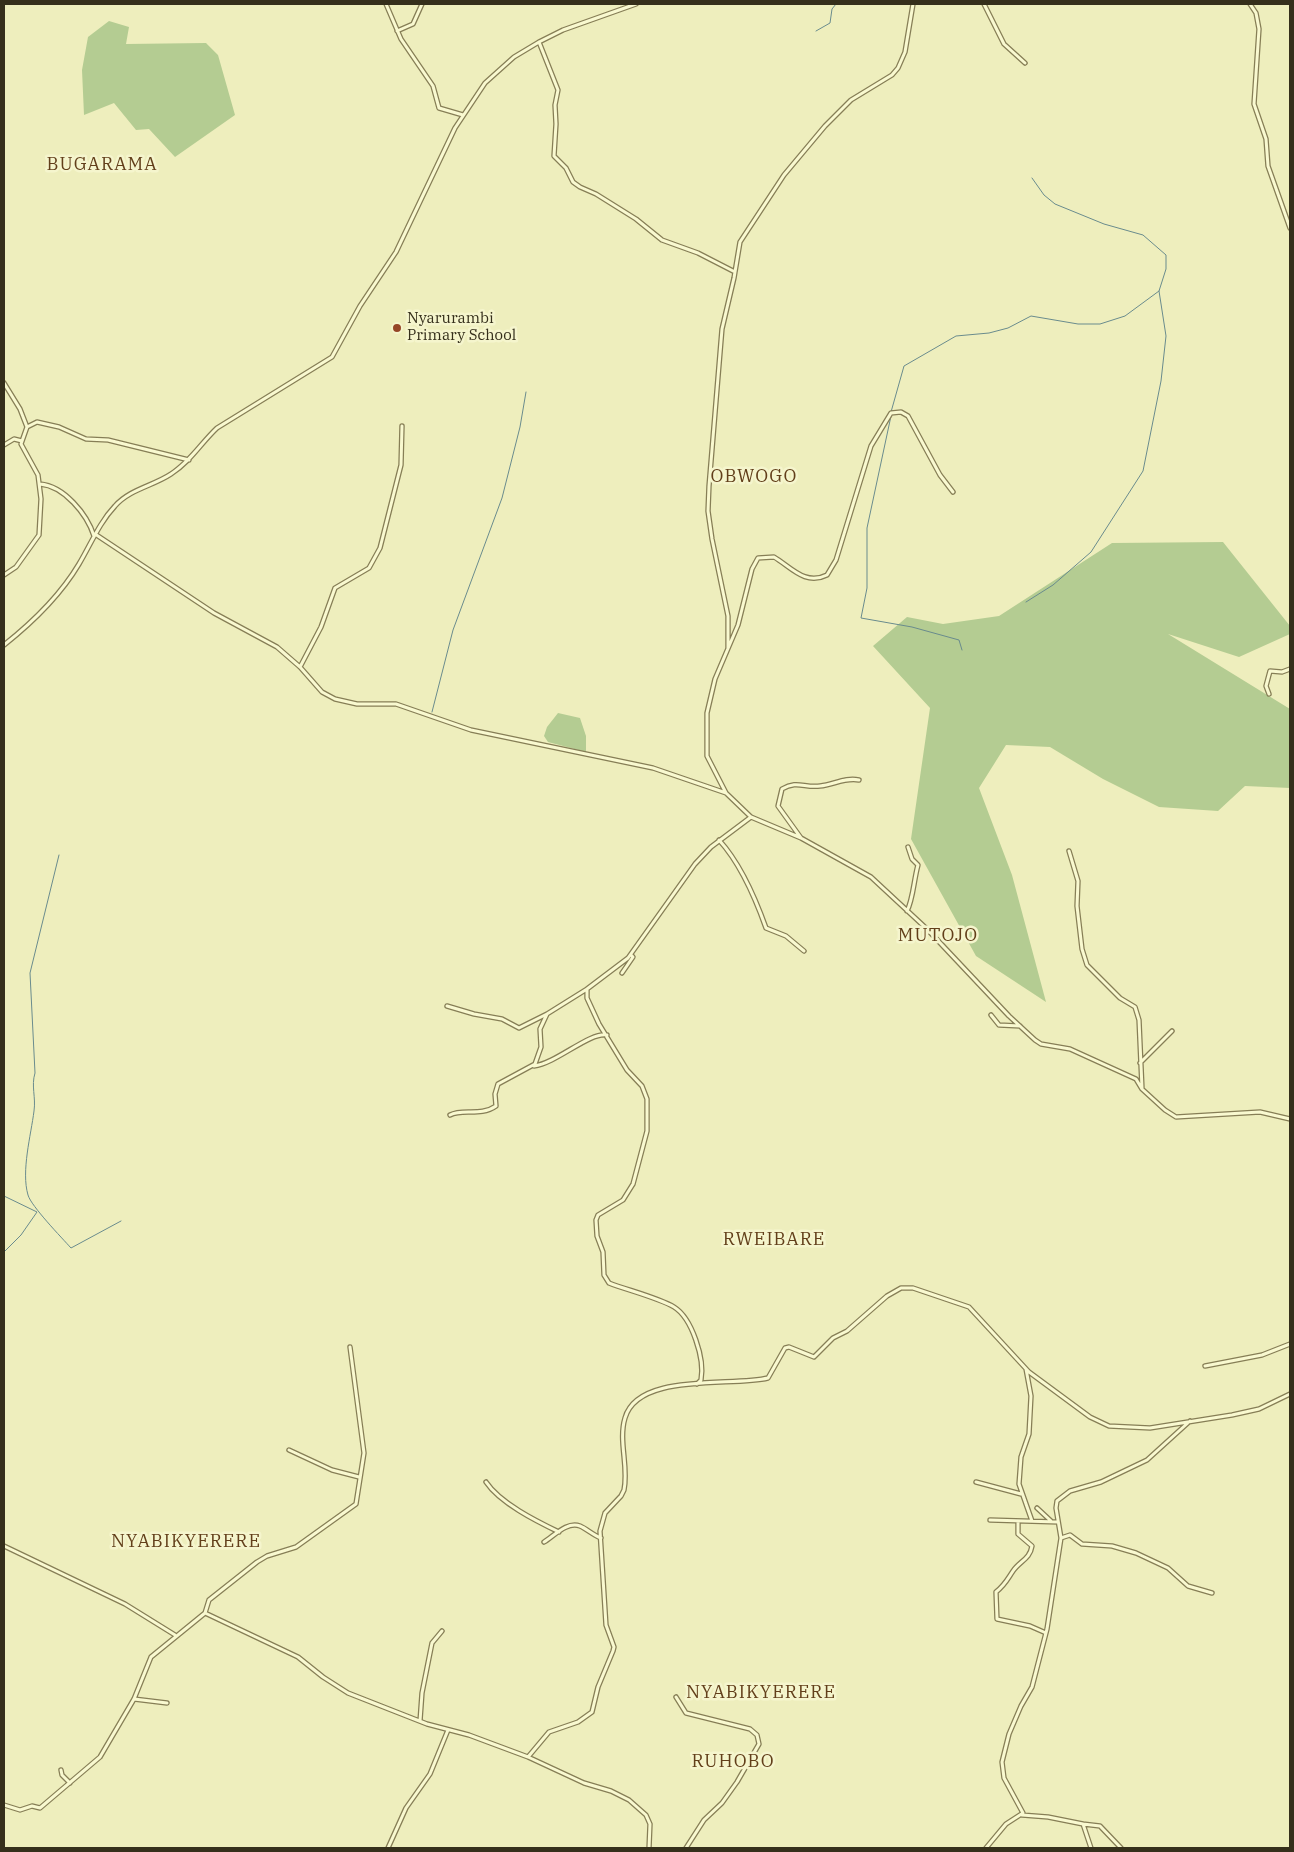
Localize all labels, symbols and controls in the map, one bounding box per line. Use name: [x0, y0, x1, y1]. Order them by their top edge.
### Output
district label: BUGARAMA: [45, 154, 159, 176]
place label: Nyarurambi Primary School: [407, 310, 516, 345]
marker: Nyarurambi Primary School: [391, 322, 403, 334]
district label: OBWOGO: [710, 466, 798, 488]
district label: MUTOJO: [897, 925, 979, 947]
district label: RWEIBARE: [722, 1229, 826, 1251]
district label: NYABIKYERERE: [109, 1531, 263, 1553]
district label: NYABIKYERERE: [684, 1682, 838, 1704]
district label: RUHOBO: [691, 1751, 775, 1773]

